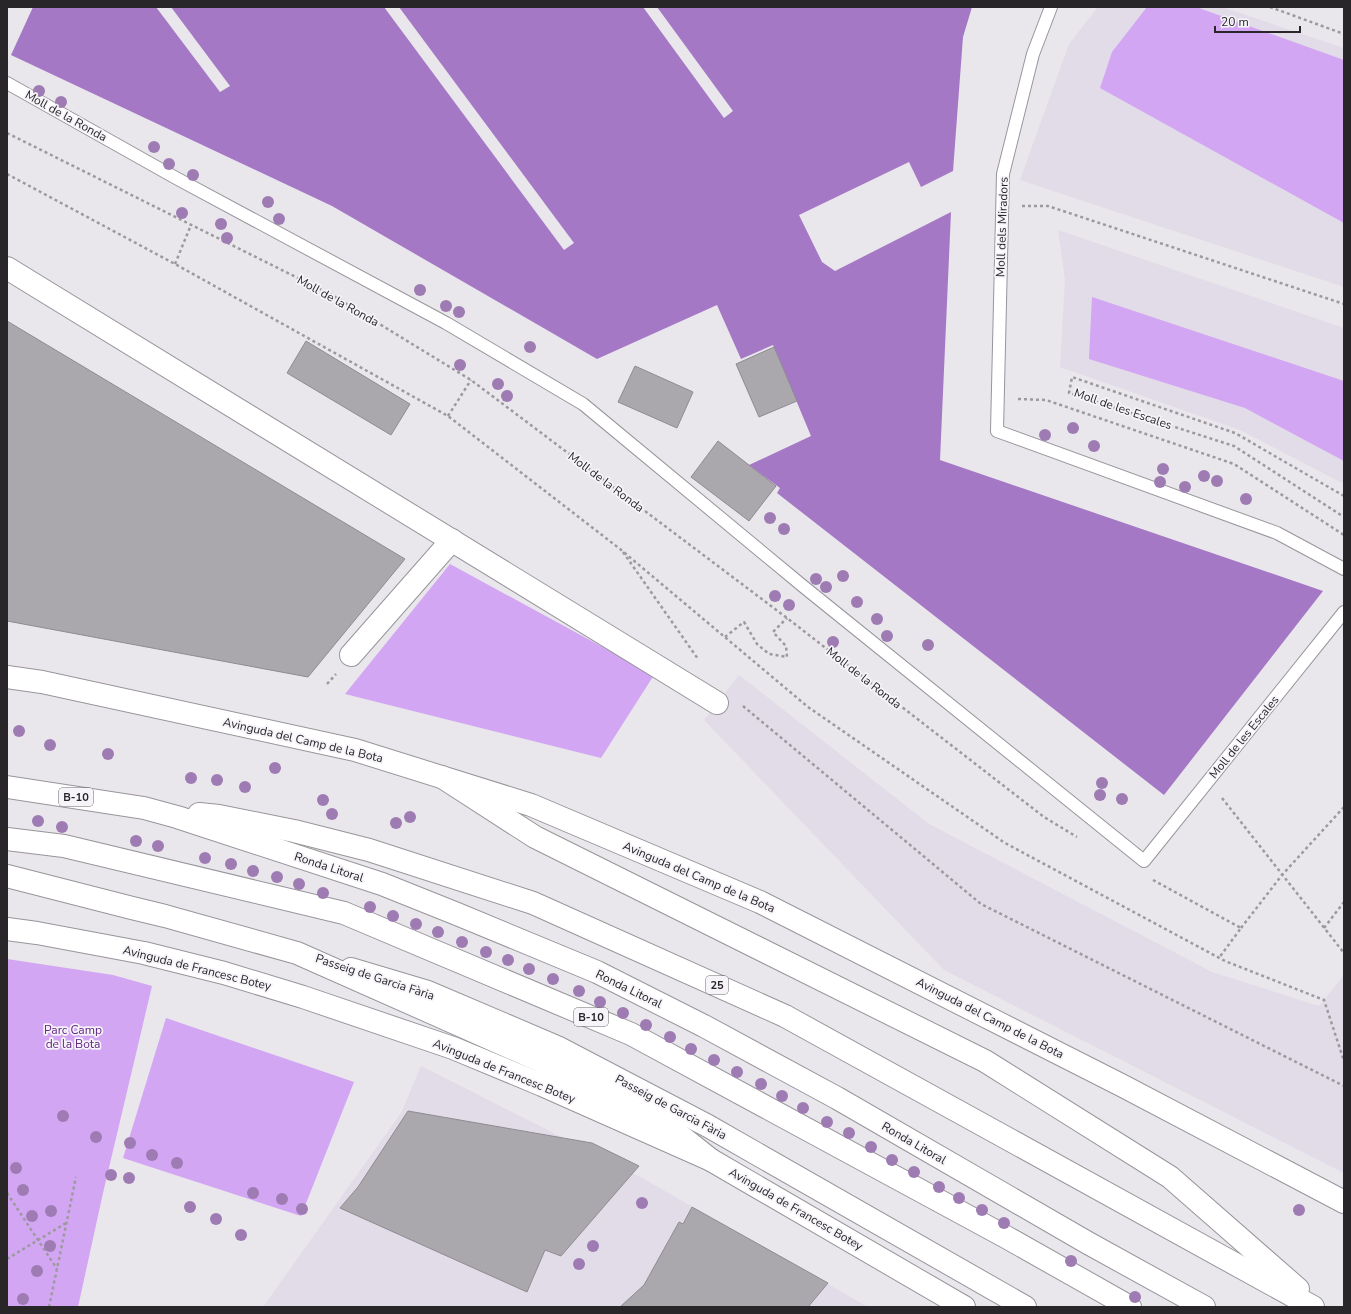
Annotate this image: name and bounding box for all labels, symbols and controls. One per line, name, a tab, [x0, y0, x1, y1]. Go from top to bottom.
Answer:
scale bar	[1215, 8, 1300, 34]
text: 20 m	[1221, 14, 1249, 30]
street label: Moll de la Ronda	[22, 87, 110, 145]
street label: Moll dels Miradors	[992, 176, 1012, 277]
street label: Moll de la Ronda	[294, 272, 382, 330]
street label: Moll de les Escales	[1072, 385, 1174, 433]
street label: Moll de la Ronda	[565, 448, 647, 516]
street label: Moll de la Ronda	[823, 644, 905, 712]
street label: Moll de les Escales	[1206, 692, 1283, 782]
street label: Avinguda del Camp de la Bota	[221, 714, 385, 766]
road number: B-10	[59, 788, 93, 806]
street label: Avinguda del Camp de la Bota	[620, 838, 778, 916]
street label: Ronda Litoral	[292, 848, 366, 886]
street label: Avinguda de Francesc Botey	[121, 942, 274, 994]
street label: Passeig de Garcia Fària	[313, 950, 437, 1004]
street label: Ronda Litoral	[593, 966, 665, 1012]
street label: Avinguda del Camp de la Bota	[913, 974, 1067, 1062]
road number: 25	[706, 976, 728, 994]
road number: B-10	[574, 1008, 608, 1026]
park label: Parc Camp de la Bota	[44, 1022, 102, 1052]
street label: Avinguda de Francesc Botey	[430, 1035, 578, 1107]
street label: Passeig de Garcia Fària	[612, 1071, 730, 1143]
street label: Ronda Litoral	[879, 1118, 950, 1168]
street label: Avinguda de Francesc Botey	[726, 1164, 867, 1254]

